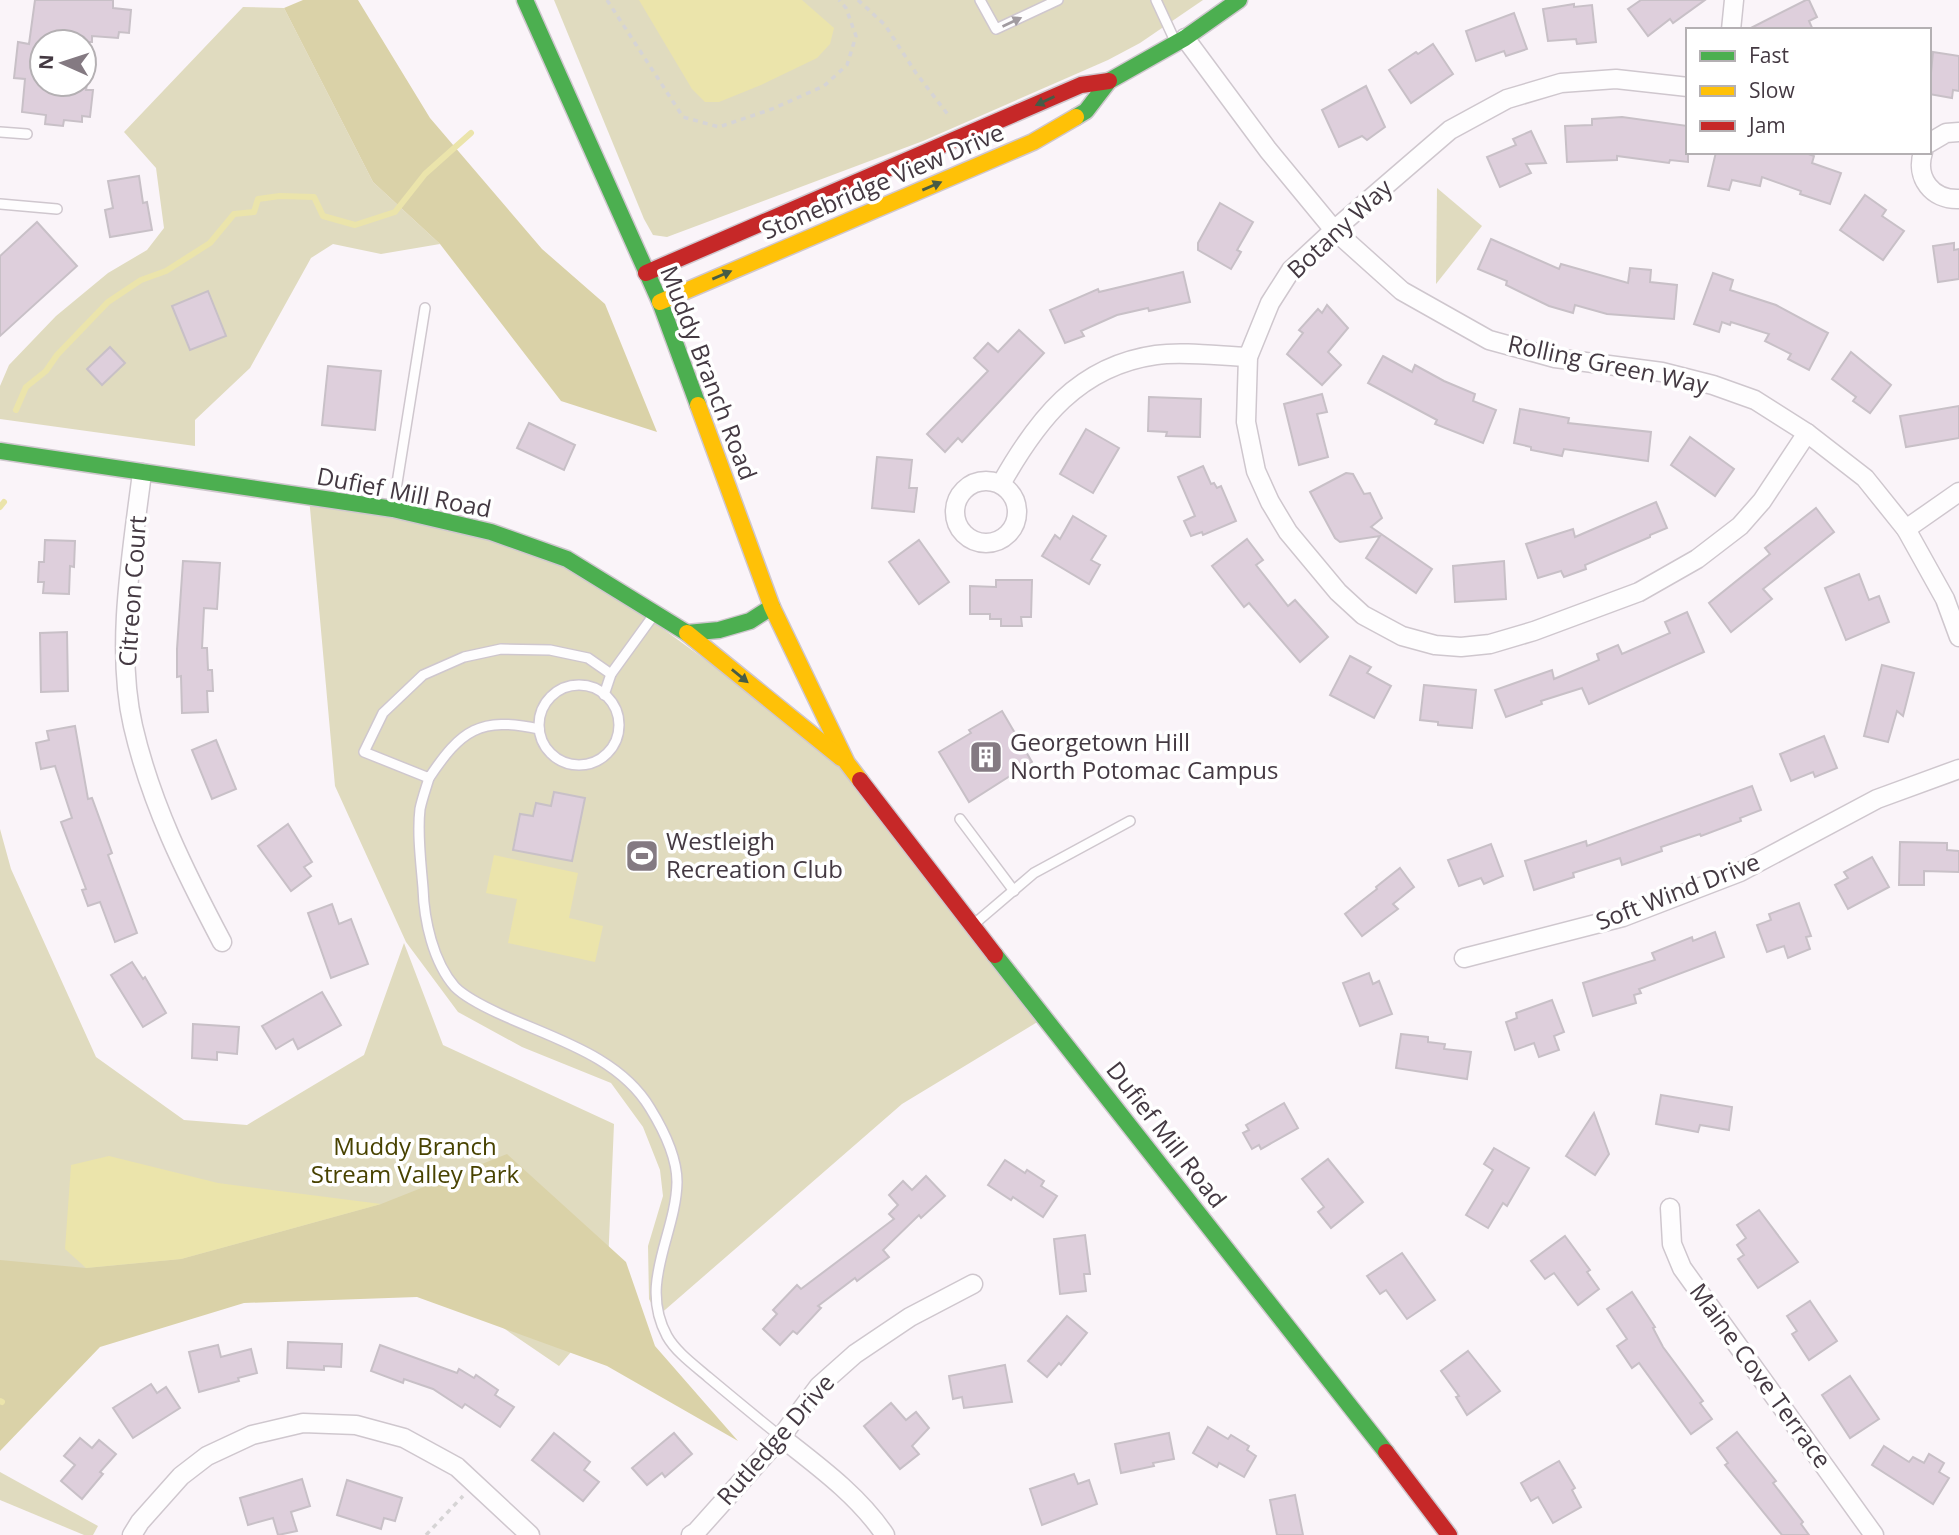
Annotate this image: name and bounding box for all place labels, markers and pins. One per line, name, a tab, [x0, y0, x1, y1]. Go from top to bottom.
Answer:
place label: Georgetown Hill North Potomac Campus	[1010, 725, 1279, 786]
building icon: Georgetown Hill North Potomac Campus	[967, 738, 1005, 776]
place label: Westleigh Recreation Club	[666, 824, 843, 885]
sports icon: Westleigh Recreation Club	[623, 837, 661, 875]

